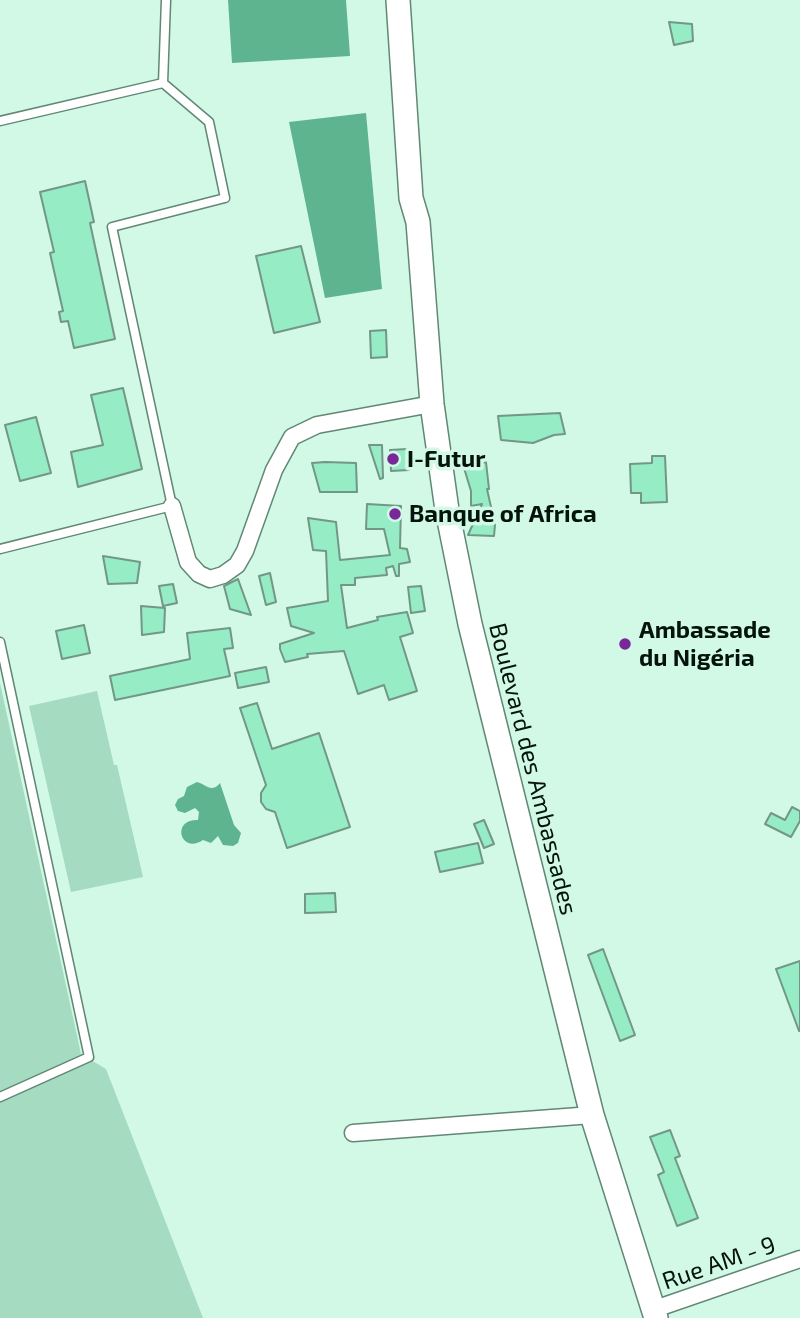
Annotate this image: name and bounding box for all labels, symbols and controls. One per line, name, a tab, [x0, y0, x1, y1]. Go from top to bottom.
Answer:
place label: I-Futur	[407, 445, 486, 473]
marker: I-Futur	[385, 451, 401, 467]
place label: Banque of Africa	[409, 500, 597, 528]
marker: Banque of Africa	[387, 506, 403, 522]
place label: Ambassade du Nigéria	[639, 616, 771, 672]
street label: Boulevard des Ambassades	[483, 620, 583, 918]
marker: Ambassade du Nigéria	[617, 636, 633, 652]
street label: Rue AM - 9	[659, 1230, 779, 1296]

